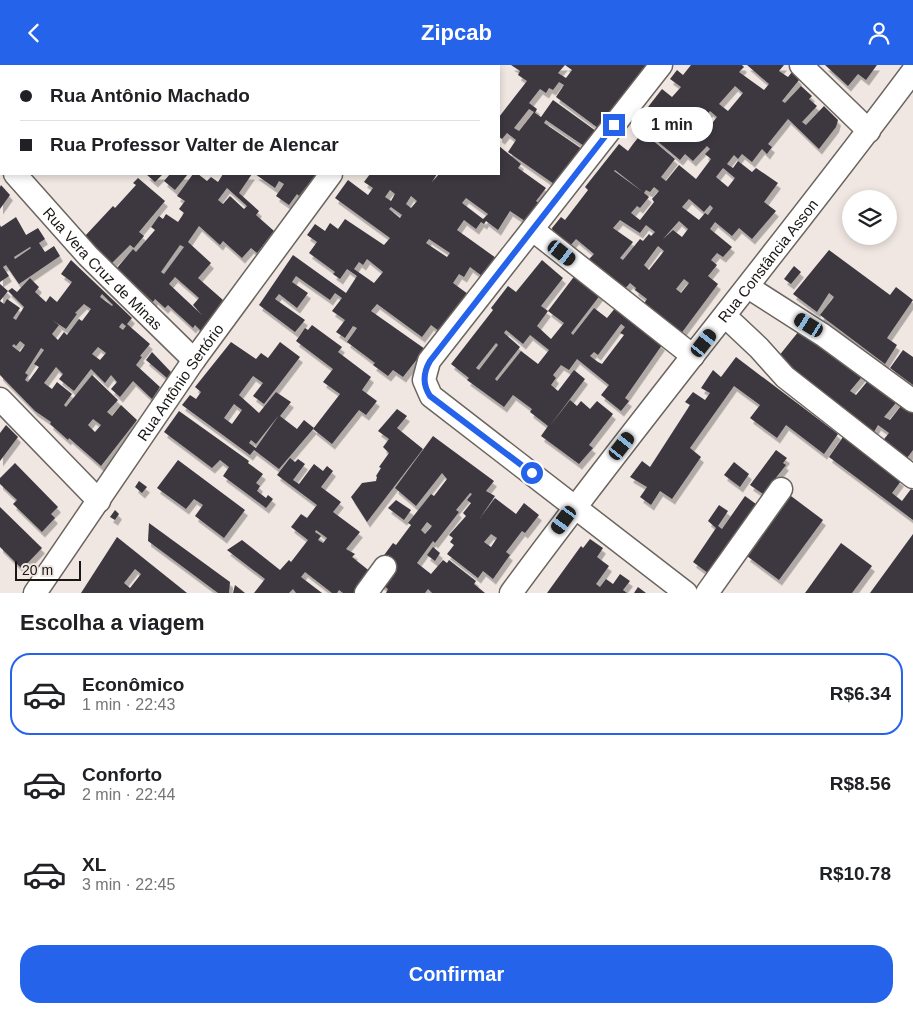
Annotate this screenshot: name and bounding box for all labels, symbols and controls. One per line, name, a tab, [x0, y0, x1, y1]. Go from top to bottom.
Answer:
icon: back	[20, 19, 48, 47]
icon: person	[865, 19, 893, 47]
text: Zipcab	[421, 20, 492, 45]
text: Rua Antônio Machado	[50, 85, 250, 106]
callout: 1 min	[632, 107, 714, 143]
route end	[603, 114, 625, 136]
text: 1 min	[651, 116, 693, 133]
text: Rua Professor Valter de Alencar	[50, 134, 339, 155]
map controls	[842, 190, 897, 245]
button: layers	[842, 190, 897, 245]
street label: Rua Constância Asson	[714, 195, 821, 325]
street label: Rua Vera Cruz de Minas	[40, 204, 166, 333]
car	[545, 238, 578, 268]
car	[792, 311, 825, 339]
street label: Rua Antônio Sertório	[133, 320, 226, 444]
car	[688, 327, 719, 359]
car	[606, 430, 637, 462]
route start	[521, 462, 543, 484]
car	[549, 503, 578, 537]
scale bar	[15, 558, 81, 581]
text: 20 m	[22, 562, 53, 578]
text: Escolha a viagem	[20, 610, 205, 635]
icon: car	[22, 672, 67, 717]
text: Econômico	[82, 674, 184, 695]
text: R$6.34	[830, 683, 891, 704]
text: 1 min · 22:43	[82, 696, 175, 713]
icon: car	[22, 762, 67, 807]
text: Conforto	[82, 764, 162, 785]
text: R$8.56	[830, 773, 891, 794]
text: 2 min · 22:44	[82, 786, 175, 803]
icon: car	[22, 852, 67, 897]
text: XL	[82, 854, 106, 875]
text: R$10.78	[819, 863, 891, 884]
text: 3 min · 22:45	[82, 876, 175, 893]
button: Confirmar	[20, 945, 893, 1003]

